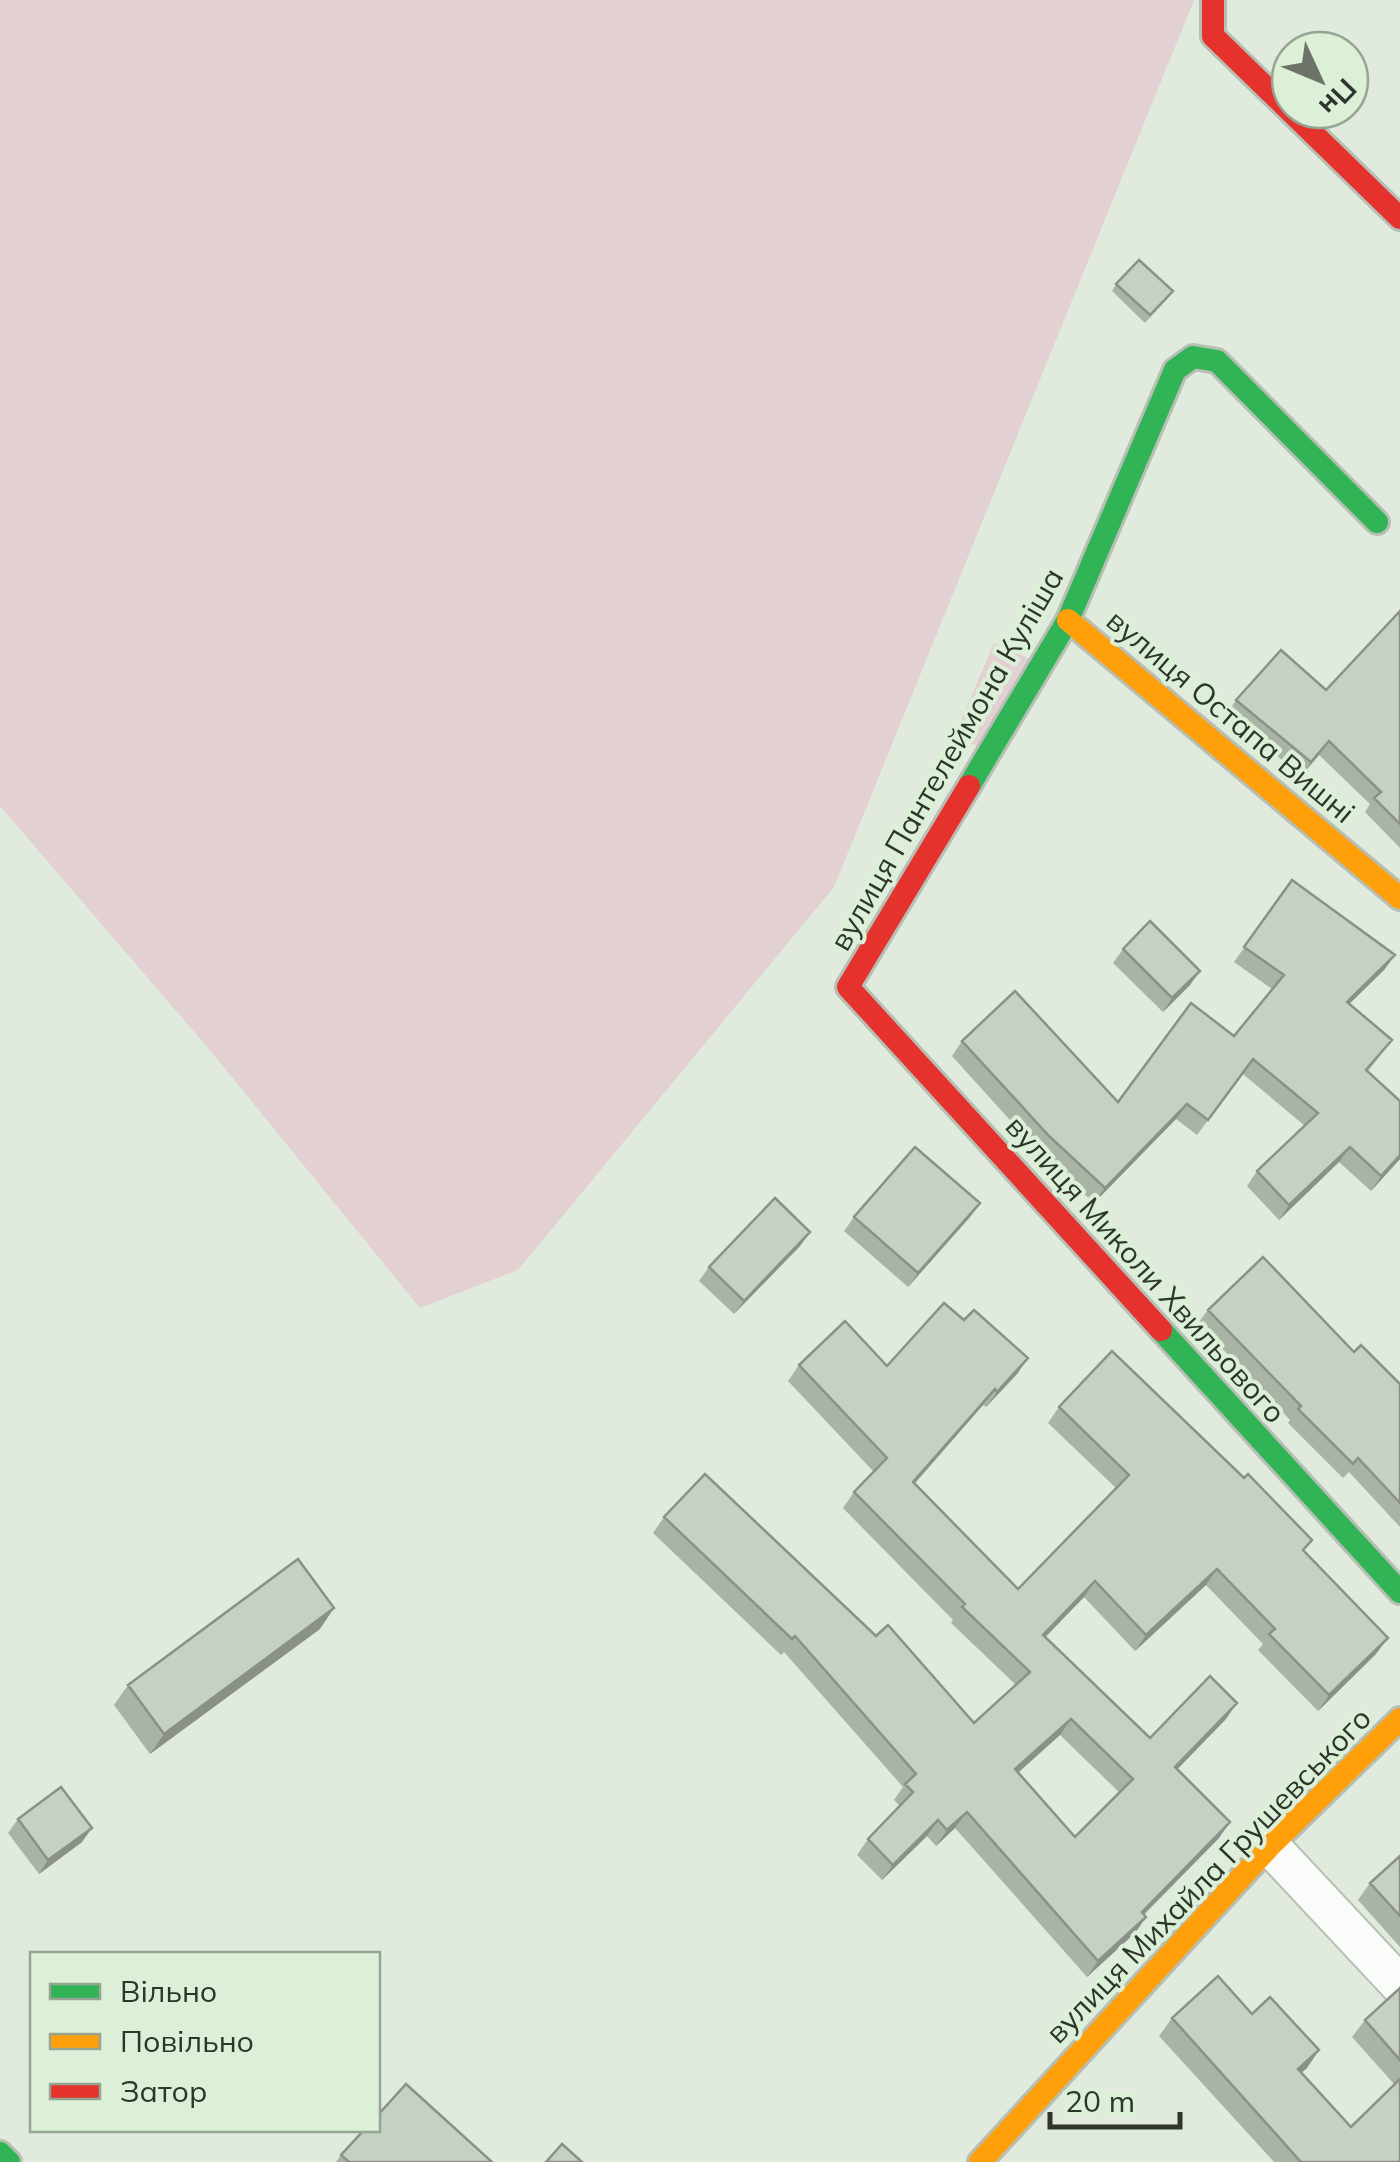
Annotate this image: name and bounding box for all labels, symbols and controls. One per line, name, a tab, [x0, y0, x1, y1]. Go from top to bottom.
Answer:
north arrow	[1270, 30, 1370, 130]
text: Пн	[1312, 72, 1364, 124]
street label: вулиця Пантелеймона Куліша	[821, 561, 1071, 957]
street label: вулиця Остапа Вишні	[1099, 601, 1363, 831]
street label: вулиця Миколи Хвильового	[998, 1107, 1294, 1431]
street label: вулиця Михайла Грушевського	[1037, 1699, 1379, 2051]
legend	[30, 1952, 380, 2132]
text: Вільно	[120, 1972, 217, 2010]
text: Повільно	[120, 2022, 254, 2060]
scale bar	[1050, 2067, 1180, 2129]
text: Затор	[120, 2072, 207, 2110]
text: 20 m	[1065, 2082, 1135, 2120]

